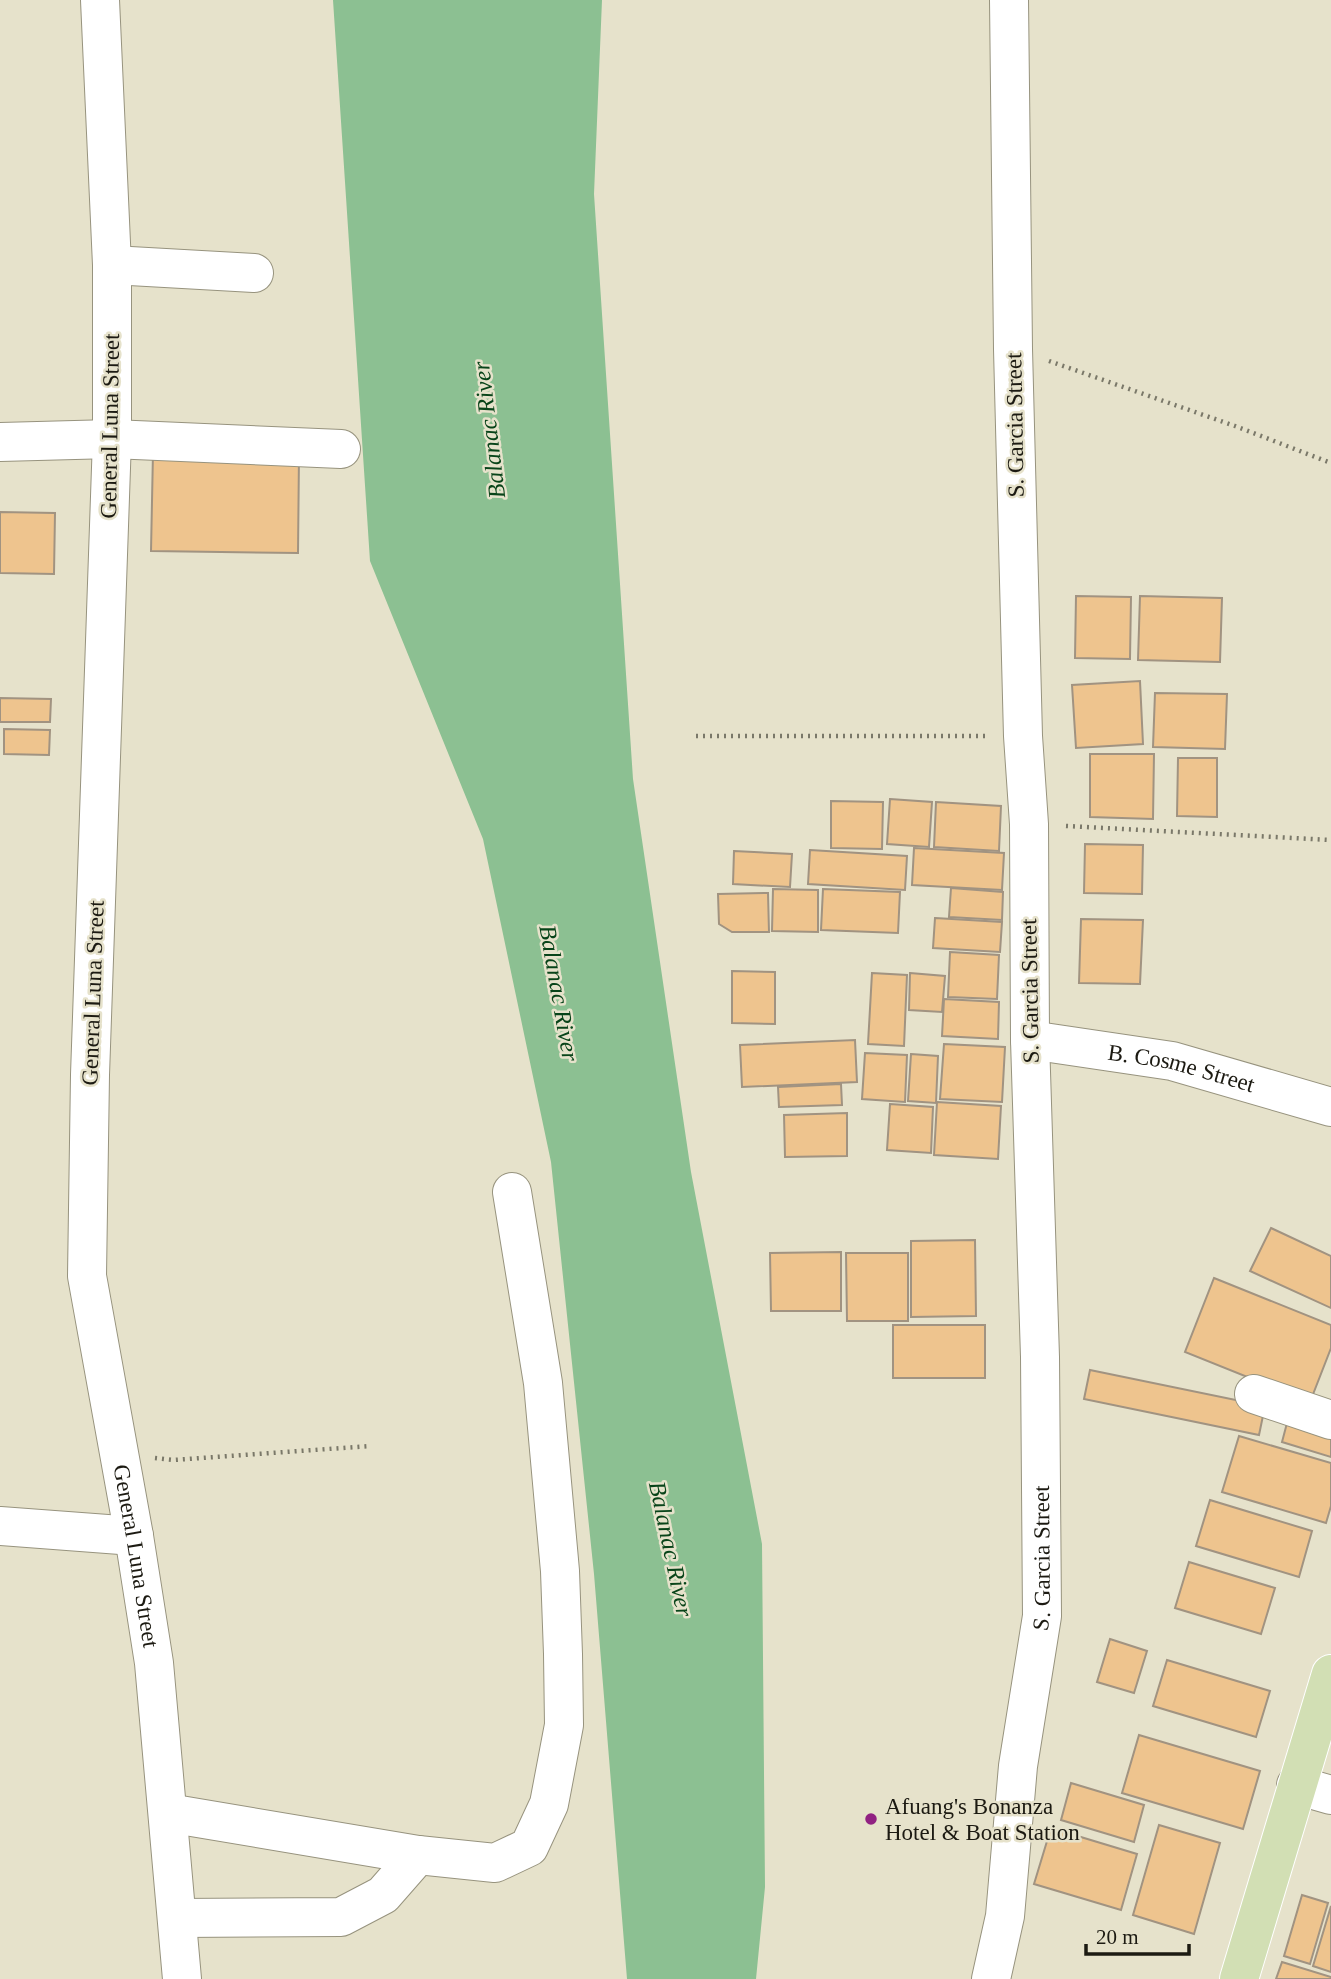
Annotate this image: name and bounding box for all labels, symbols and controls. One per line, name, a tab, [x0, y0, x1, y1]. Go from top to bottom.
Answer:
street label: General Luna Street	[96, 333, 124, 519]
street label: S. Garcia Street	[1001, 352, 1029, 498]
water label: Balanac River	[468, 359, 510, 500]
street label: General Luna Street	[77, 899, 109, 1086]
street label: S. Garcia Street	[1016, 918, 1044, 1064]
water label: Balanac River	[534, 923, 584, 1064]
street label: B. Cosme Street	[1106, 1039, 1258, 1097]
street label: General Luna Street	[109, 1462, 164, 1650]
water label: Balanac River	[644, 1479, 698, 1620]
street label: S. Garcia Street	[1027, 1485, 1055, 1632]
place label: Afuang's Bonanza Hotel & Boat Station	[885, 1794, 1080, 1845]
marker: Afuang's Bonanza Hotel & Boat Station	[863, 1811, 879, 1827]
scale bar	[1086, 1912, 1189, 1956]
text: 20 m	[1096, 1925, 1139, 1949]

